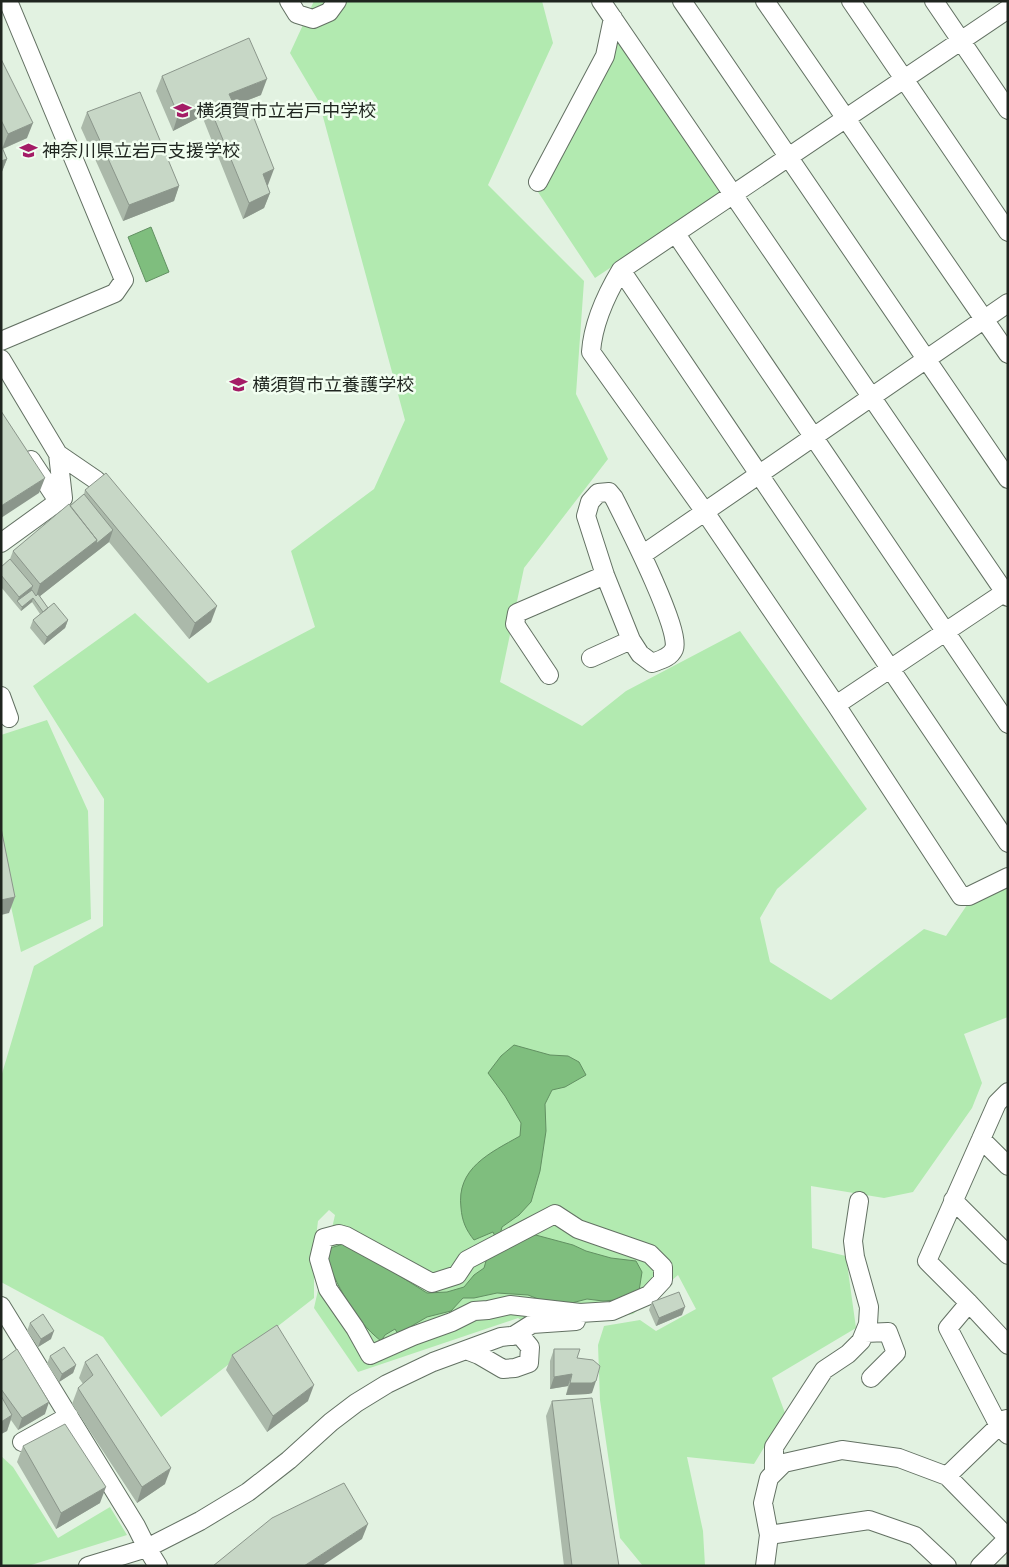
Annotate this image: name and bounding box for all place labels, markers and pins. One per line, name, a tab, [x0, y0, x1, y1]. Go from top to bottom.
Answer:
place label: 横須賀市立岩戸中学校	[196, 99, 376, 122]
school or university icon: 横須賀市立岩戸中学校	[172, 100, 192, 120]
place label: 神奈川県立岩戸支援学校	[42, 139, 240, 162]
school or university icon: 神奈川県立岩戸支援学校	[18, 140, 38, 160]
place label: 横須賀市立養護学校	[252, 373, 414, 396]
school or university icon: 横須賀市立養護学校	[228, 374, 248, 394]

